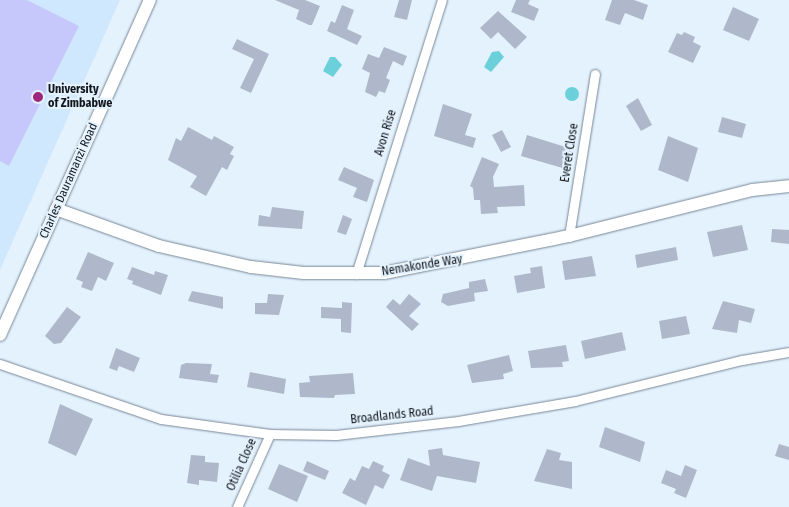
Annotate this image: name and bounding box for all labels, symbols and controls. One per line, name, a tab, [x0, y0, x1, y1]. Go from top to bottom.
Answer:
place label: University of Zimbabwe	[48, 83, 112, 111]
marker: University of Zimbabwe	[32, 91, 44, 103]
street label: Avon Rise	[372, 108, 400, 158]
street label: Charles Dauramanzi Road	[37, 121, 101, 241]
street label: Everet Close	[558, 122, 582, 184]
street label: Nemakonde Way	[381, 253, 463, 279]
street label: Broadlands Road	[350, 404, 434, 428]
street label: Otilia Close	[224, 437, 260, 493]

